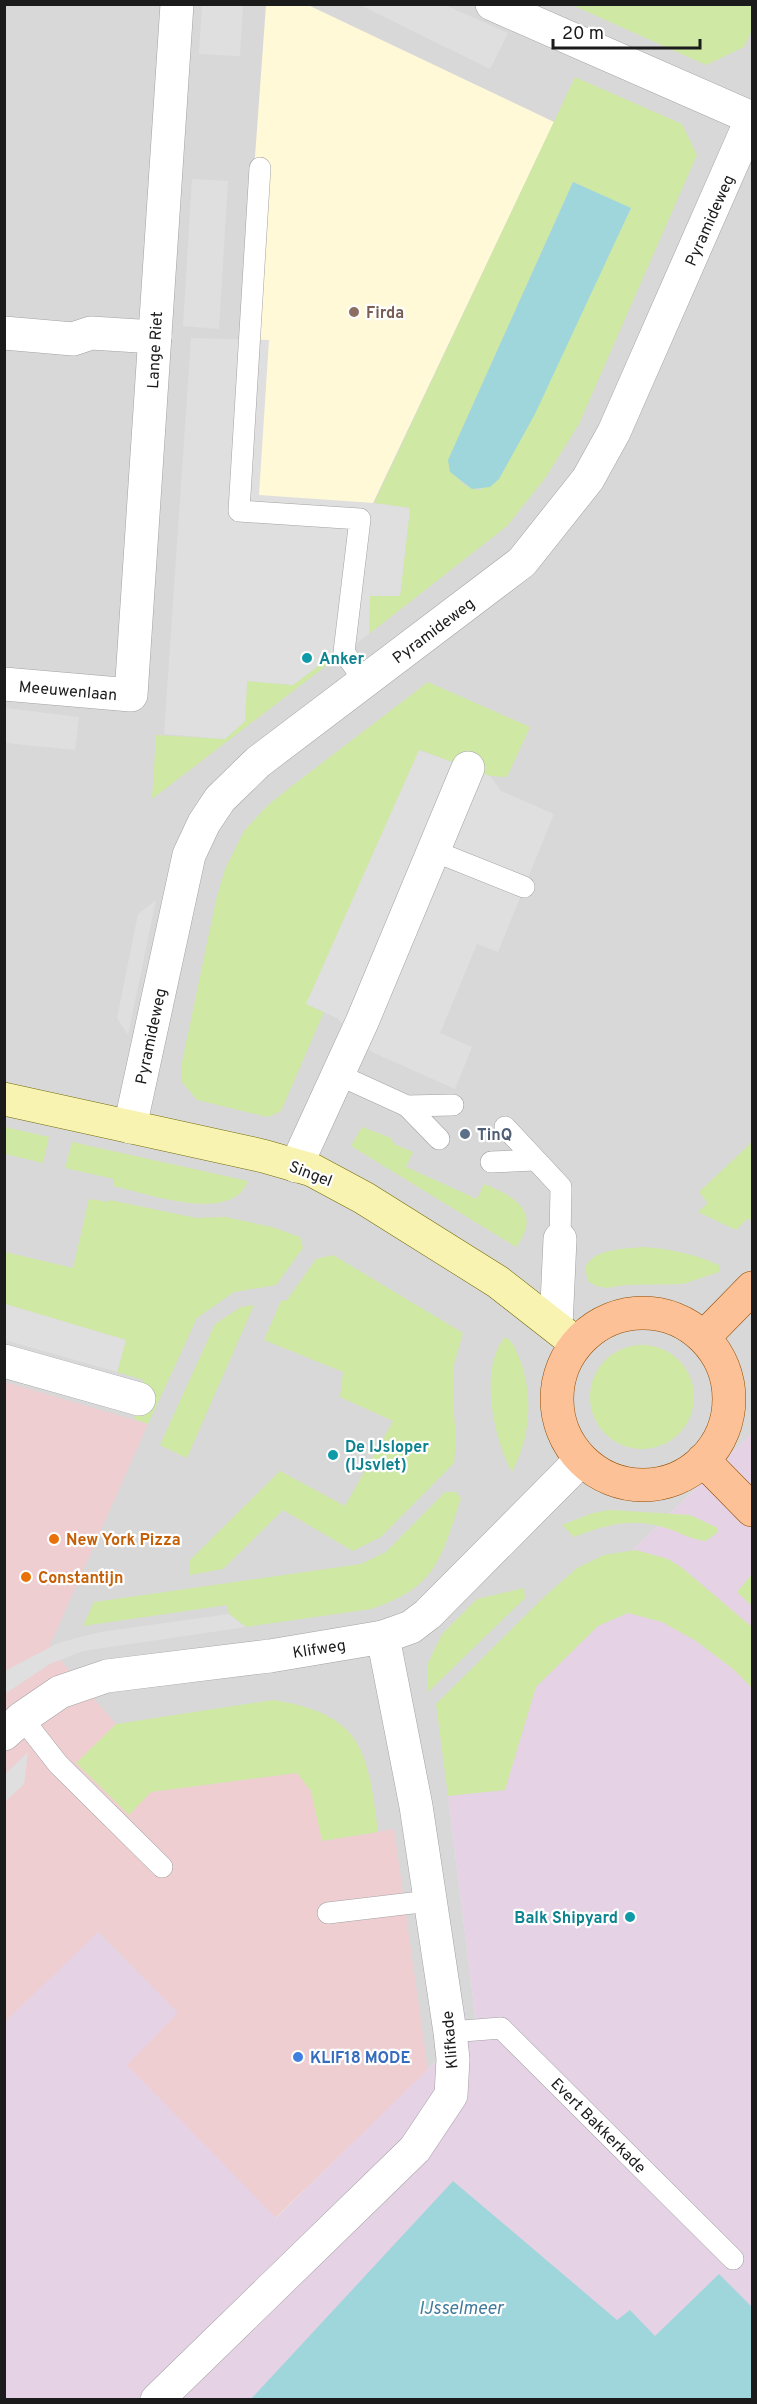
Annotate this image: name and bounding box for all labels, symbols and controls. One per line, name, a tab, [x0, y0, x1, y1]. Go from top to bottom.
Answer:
scale bar	[553, 12, 700, 50]
text: 20 m	[562, 23, 604, 46]
street label: Pyramideweg	[682, 172, 740, 270]
place label: Firda	[366, 304, 404, 324]
marker: Firda	[347, 305, 361, 319]
street label: Lange Riet	[144, 311, 168, 389]
street label: Pyramideweg	[389, 594, 479, 669]
place label: Anker	[319, 650, 364, 670]
marker: Anker	[300, 651, 314, 665]
street label: Meeuwenlaan	[18, 678, 118, 706]
street label: Pyramideweg	[132, 986, 172, 1086]
place label: TinQ	[477, 1126, 512, 1146]
marker: TinQ	[458, 1127, 472, 1141]
street label: Singel	[286, 1158, 335, 1192]
place label: De IJsloper (IJsvlet)	[345, 1438, 429, 1476]
marker: De IJsloper (IJsvlet)	[326, 1448, 340, 1462]
place label: New York Pizza	[66, 1531, 181, 1551]
marker: New York Pizza	[47, 1532, 61, 1546]
place label: Constantijn	[38, 1569, 124, 1589]
marker: Constantijn	[19, 1570, 33, 1584]
street label: Klifweg	[291, 1636, 347, 1664]
place label: Balk Shipyard	[514, 1909, 618, 1929]
marker: Balk Shipyard	[623, 1910, 637, 1924]
street label: Klifkade	[438, 2010, 464, 2070]
place label: KLIF18 MODE	[310, 2049, 410, 2069]
marker: KLIF18 MODE	[291, 2050, 305, 2064]
street label: Evert Bakkerkade	[546, 2075, 649, 2178]
water label: IJsselmeer	[419, 2298, 505, 2321]

